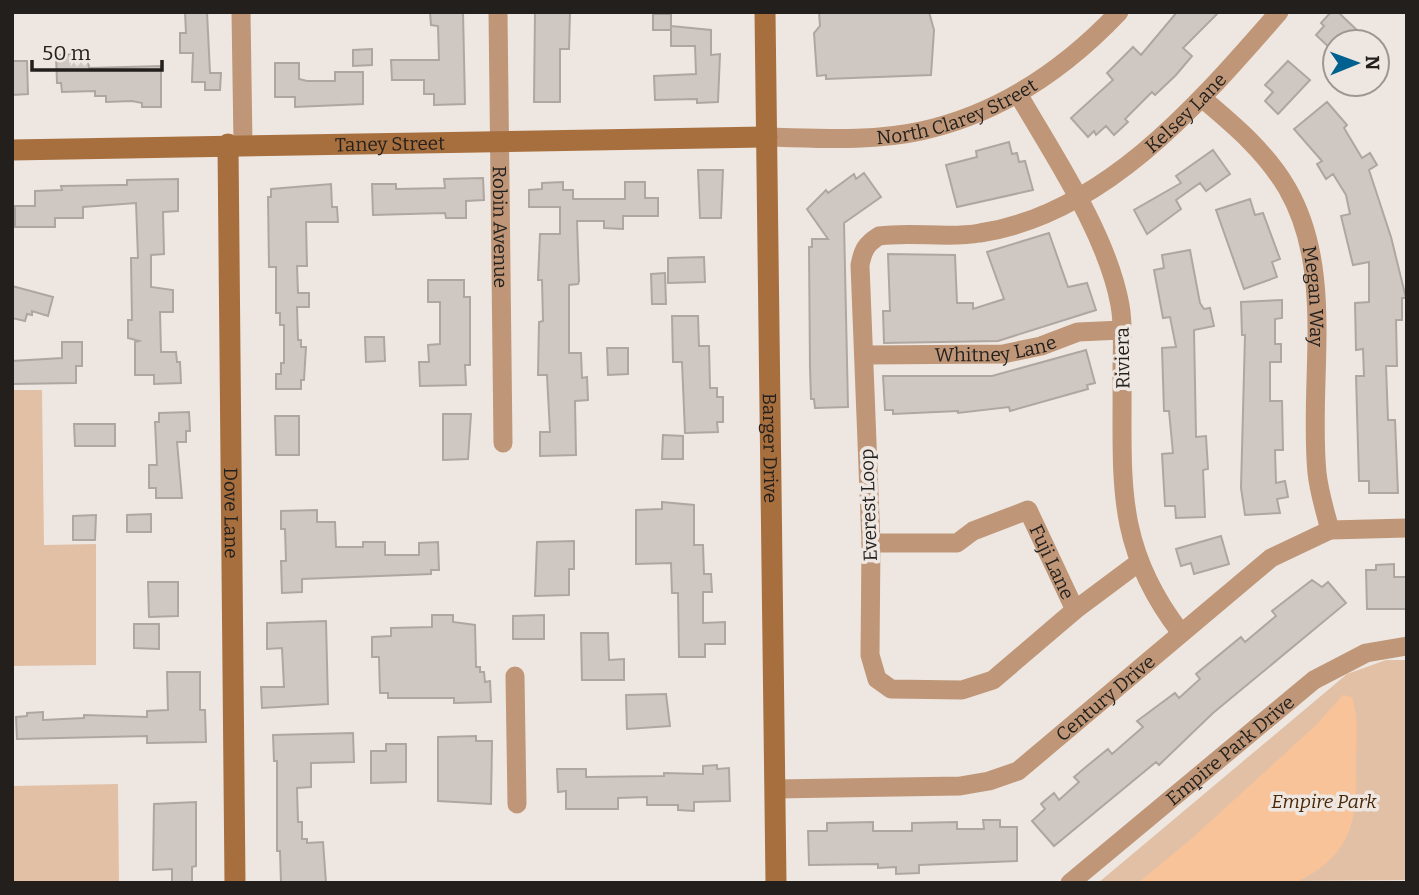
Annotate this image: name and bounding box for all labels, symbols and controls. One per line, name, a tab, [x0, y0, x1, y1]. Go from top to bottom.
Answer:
scale bar	[32, 28, 161, 72]
north arrow	[1321, 28, 1391, 98]
text: 50 m	[42, 40, 91, 66]
text: N	[1361, 55, 1384, 71]
street label: Kelsey Lane	[1140, 68, 1231, 158]
street label: North Clarey Street	[875, 74, 1041, 149]
street label: Taney Street	[335, 132, 445, 156]
street label: Robin Avenue	[488, 166, 512, 288]
street label: Megan Way	[1298, 244, 1328, 348]
street label: Riviera	[1110, 326, 1135, 389]
street label: Whitney Lane	[935, 330, 1060, 366]
street label: Barger Drive	[758, 393, 782, 503]
street label: Everest Loop	[855, 448, 882, 562]
street label: Dove Lane	[219, 467, 243, 559]
street label: Fuji Lane	[1024, 521, 1079, 603]
street label: Century Drive	[1051, 650, 1160, 746]
street label: Empire Park Drive	[1161, 690, 1299, 810]
park label: Empire Park	[1271, 790, 1377, 813]

